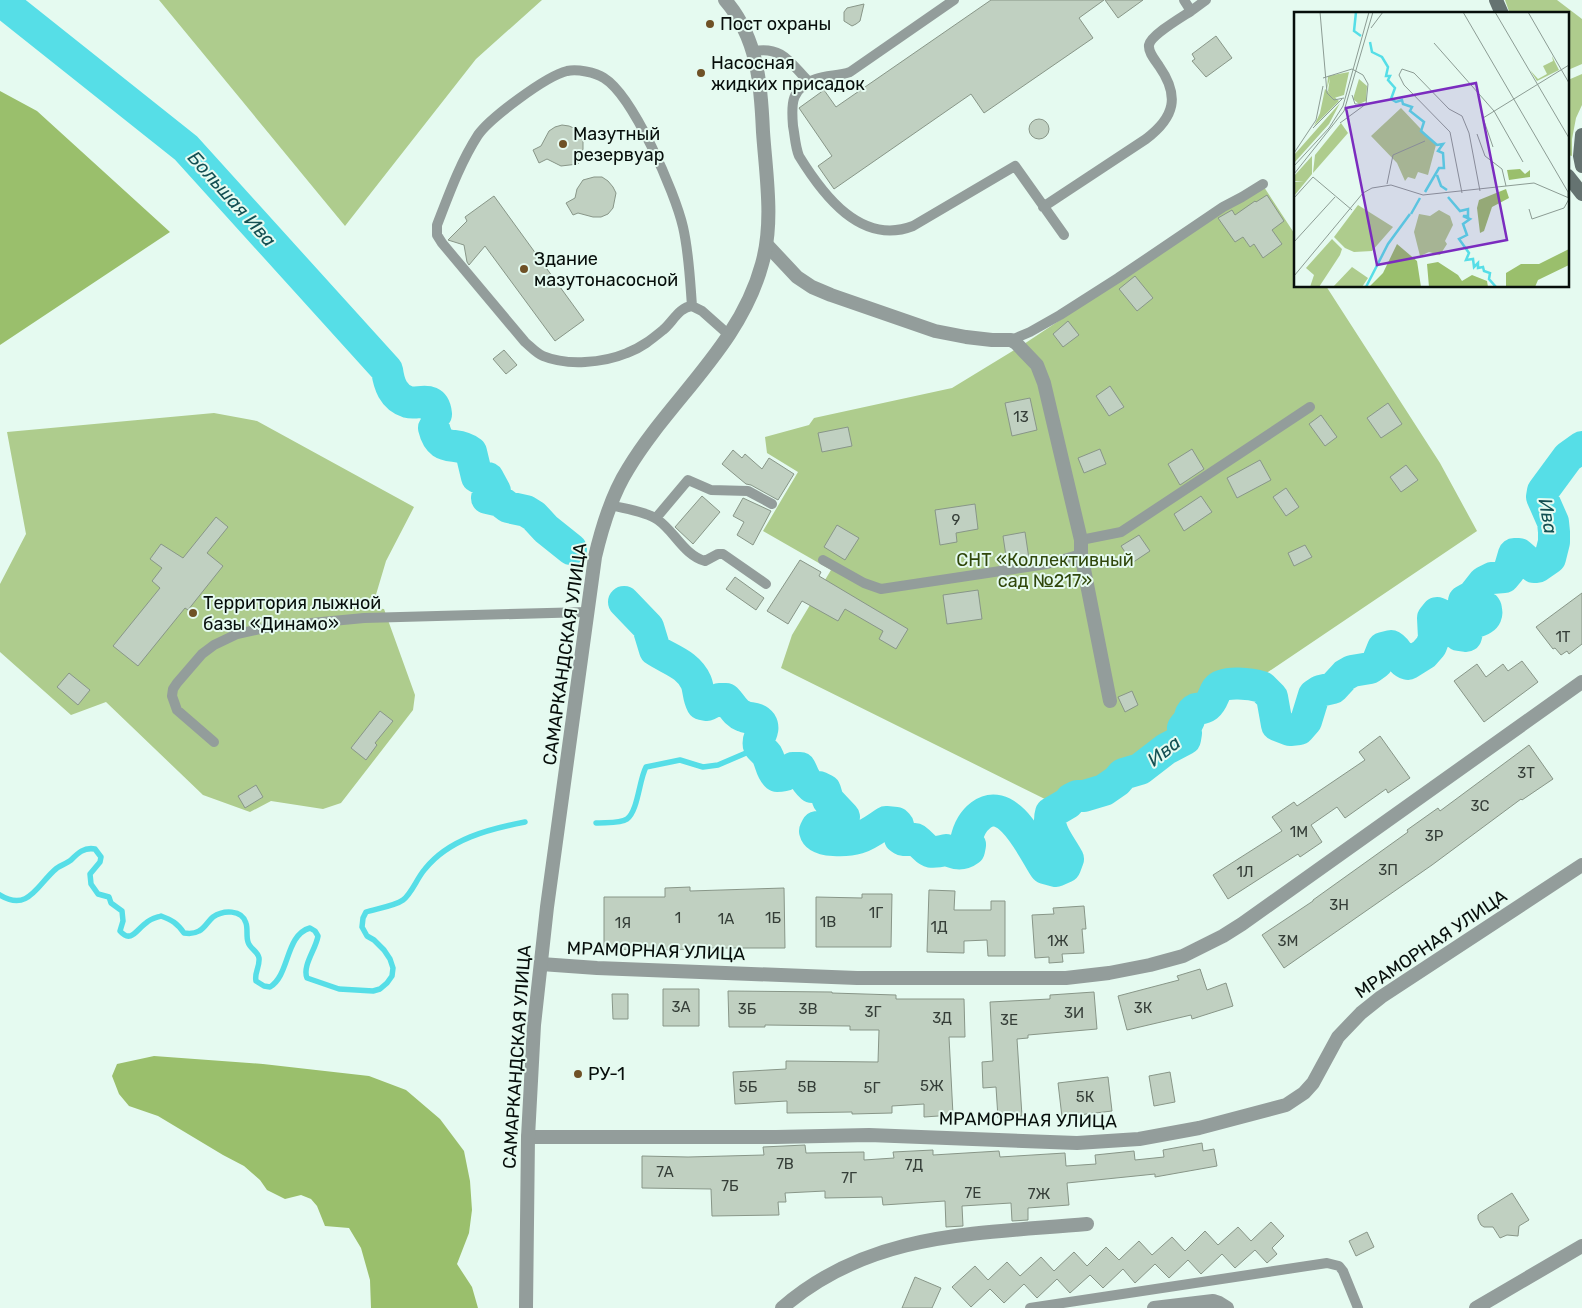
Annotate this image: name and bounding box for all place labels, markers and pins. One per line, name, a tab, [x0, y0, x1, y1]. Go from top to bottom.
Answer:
place label: Пост охраны	[720, 13, 831, 35]
marker: Пост охраны	[704, 18, 716, 30]
place label: Насосная жидких присадок	[711, 52, 865, 95]
marker: Насосная жидких присадок	[695, 67, 707, 79]
place label: Мазутный резервуар	[573, 123, 664, 166]
marker: Мазутный резервуар	[557, 138, 569, 150]
place label: Здание мазутонасосной	[534, 248, 678, 291]
marker: Здание мазутонасосной	[518, 263, 530, 275]
place label: Территория лыжной базы «Динамо»	[203, 592, 381, 635]
marker: Территория лыжной базы «Динамо»	[187, 607, 199, 619]
place label: РУ-1	[588, 1063, 625, 1085]
marker: РУ-1	[572, 1068, 584, 1080]

